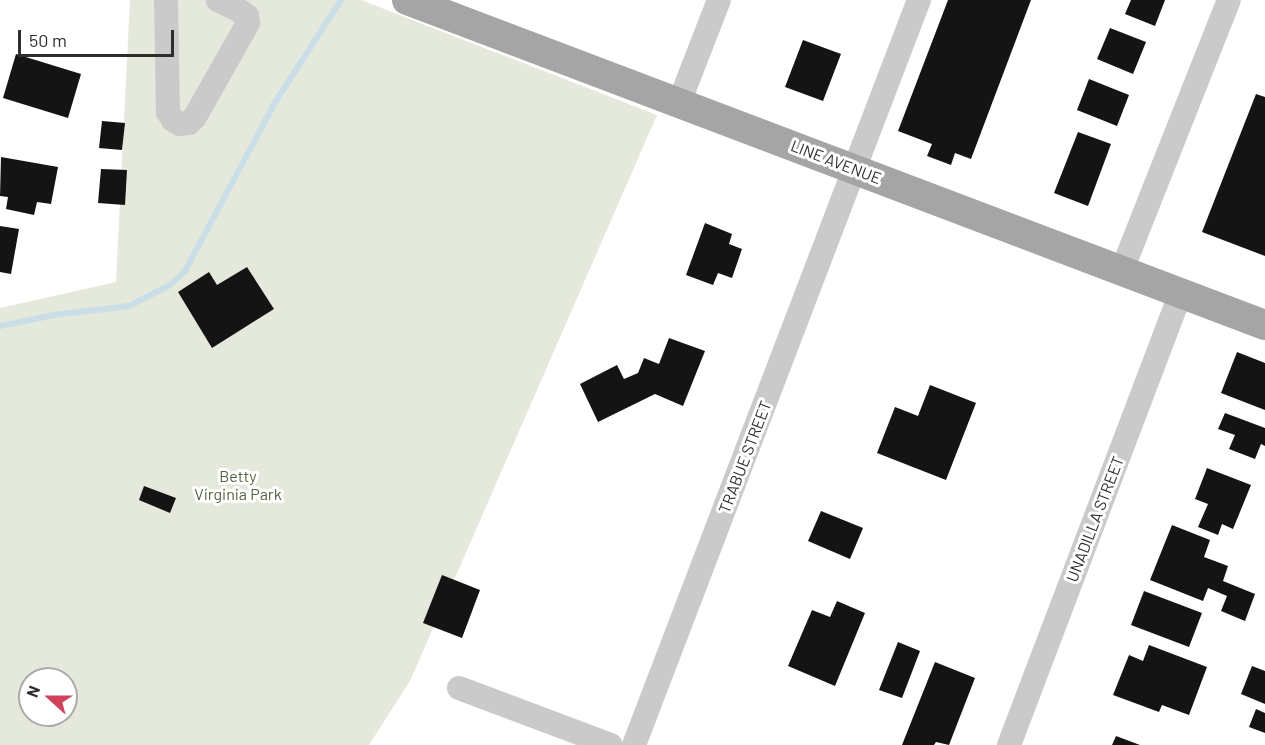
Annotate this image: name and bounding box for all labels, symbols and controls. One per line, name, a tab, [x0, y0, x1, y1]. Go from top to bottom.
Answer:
scale bar	[21, 18, 177, 56]
text: 50 m	[29, 29, 67, 51]
street label: LINE AVENUE	[788, 136, 884, 188]
street label: TRABUE STREET	[715, 398, 775, 516]
street label: UNADILLA STREET	[1062, 453, 1128, 585]
park label: Betty Virginia Park	[194, 466, 282, 504]
north arrow	[18, 667, 78, 727]
text: N	[22, 683, 43, 699]

